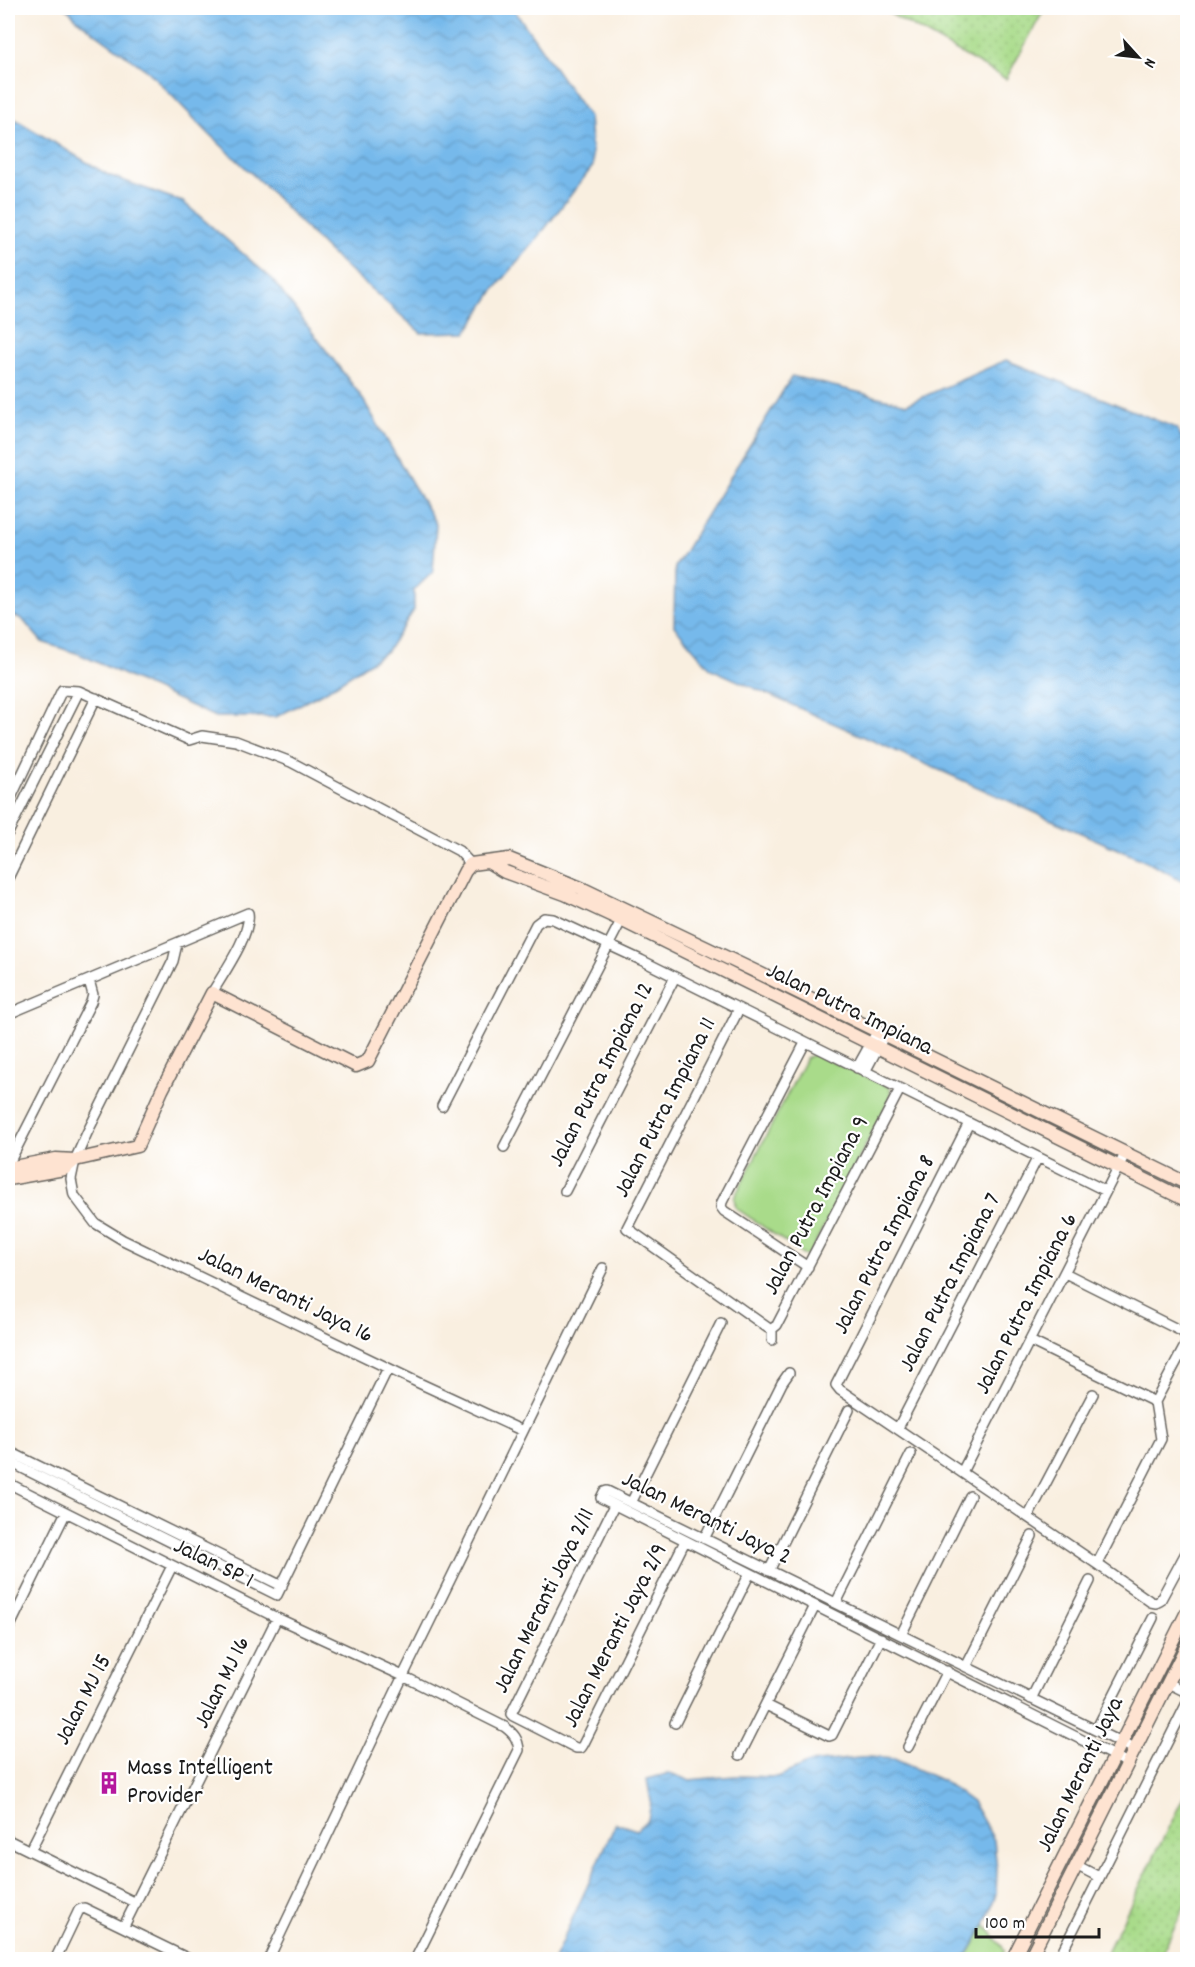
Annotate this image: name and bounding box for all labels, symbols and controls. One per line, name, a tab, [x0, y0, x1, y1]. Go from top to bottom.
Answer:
north arrow	[1108, 27, 1168, 87]
text: N	[1137, 54, 1161, 72]
street label: Jalan Putra Impiana	[760, 955, 939, 1066]
street label: Jalan Putra Impiana 12	[541, 977, 663, 1173]
street label: Jalan Putra Impiana 11	[606, 1012, 726, 1204]
street label: Jalan Putra Impiana 9	[755, 1110, 879, 1302]
street label: Jalan Putra Impiana 8	[825, 1149, 945, 1341]
street label: Jalan Putra Impiana 7	[891, 1188, 1011, 1378]
street label: Jalan Putra Impiana 6	[967, 1207, 1087, 1401]
street label: Jalan Meranti Jaya 16	[191, 1239, 379, 1353]
street label: Jalan Meranti Jaya 2	[615, 1463, 797, 1575]
street label: Jalan Meranti Jaya 2/11	[485, 1503, 605, 1699]
street label: Jalan SP 1	[167, 1530, 259, 1598]
street label: Jalan Meranti Jaya 2/9	[555, 1538, 677, 1734]
street label: Jalan MJ 16	[186, 1631, 260, 1735]
street label: Jalan MJ 15	[47, 1649, 121, 1751]
street label: Jalan Meranti Jaya	[1029, 1691, 1134, 1858]
place label: Mass Intelligent Provider	[127, 1752, 273, 1814]
building icon: Mass Intelligent Provider	[96, 1770, 122, 1796]
scale bar	[976, 1901, 1099, 1939]
text: 100 m	[985, 1912, 1025, 1937]

